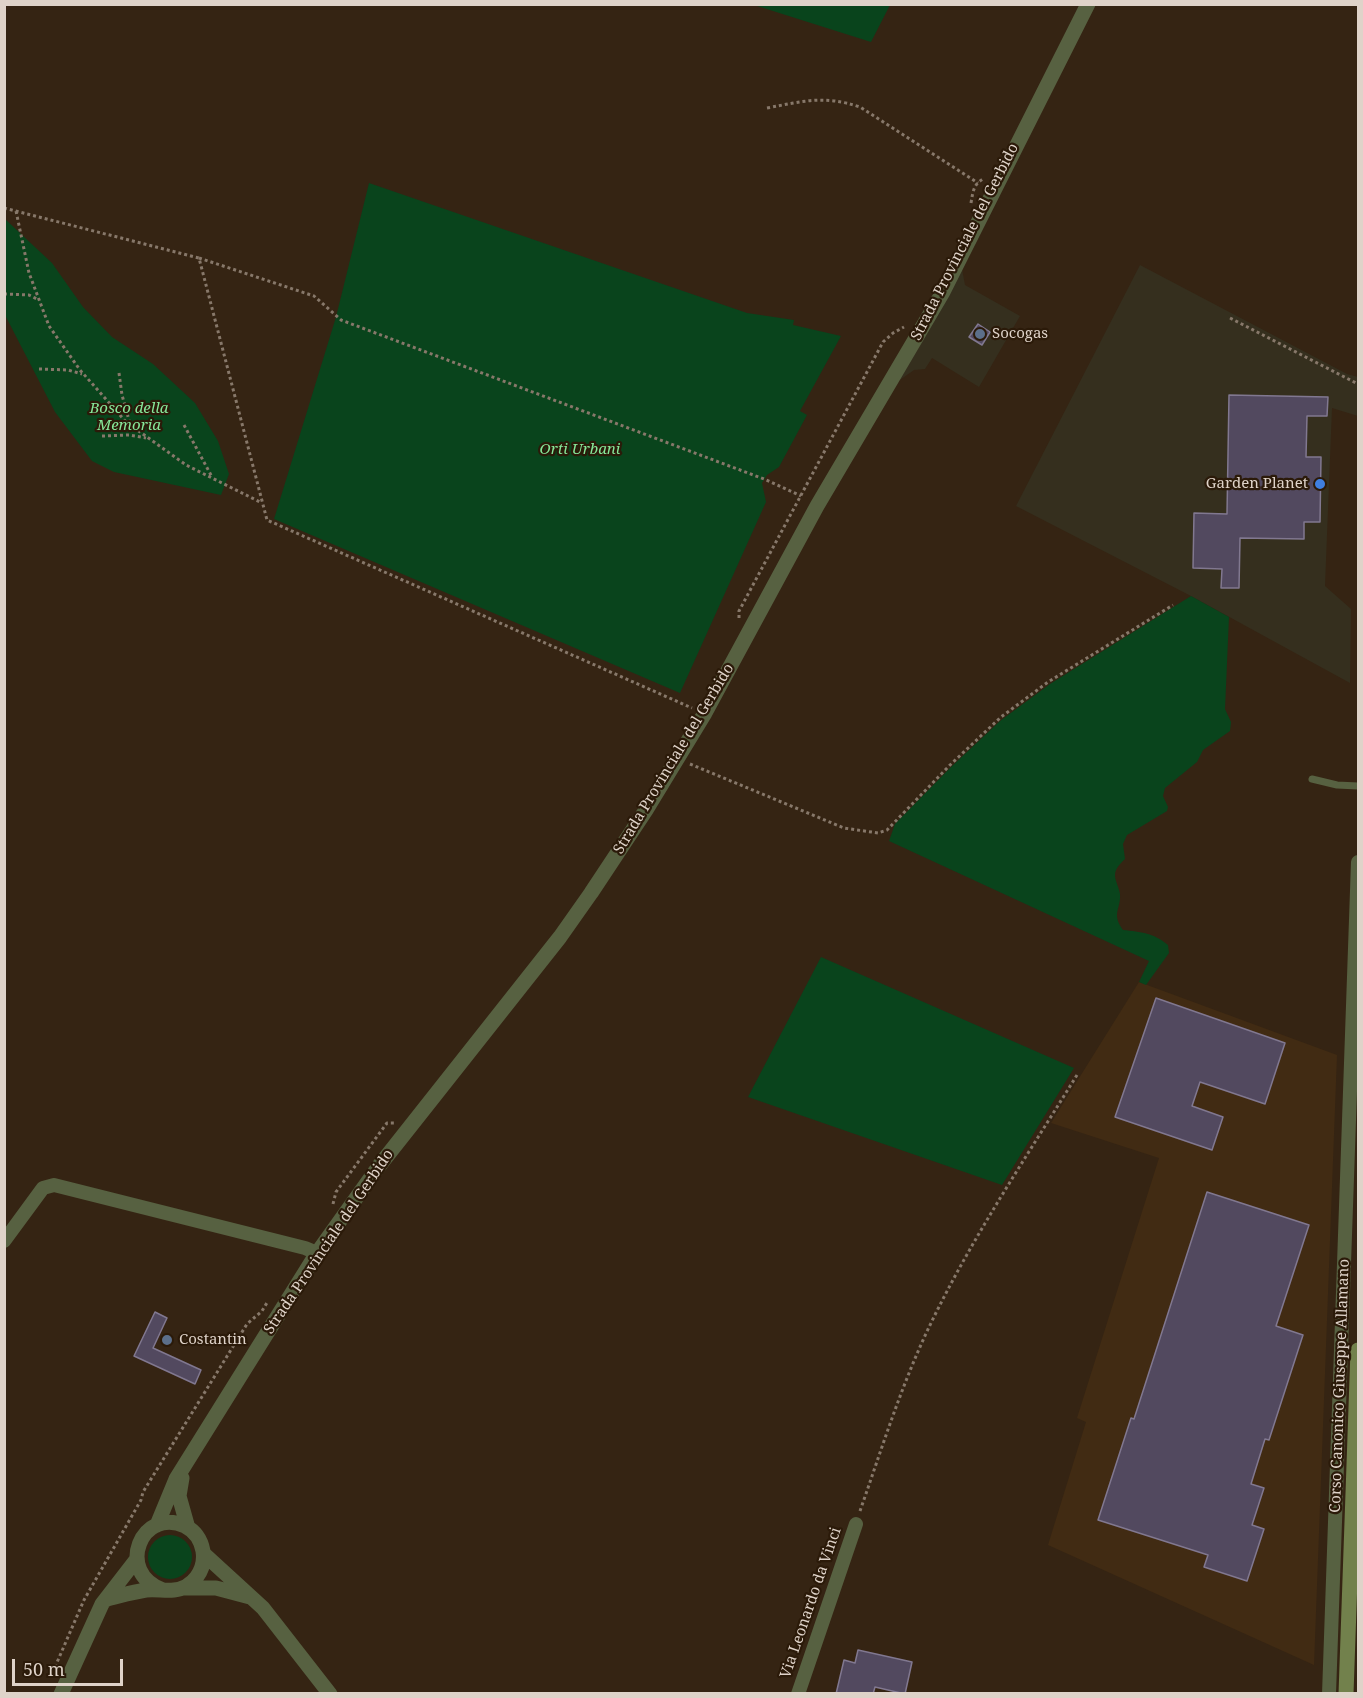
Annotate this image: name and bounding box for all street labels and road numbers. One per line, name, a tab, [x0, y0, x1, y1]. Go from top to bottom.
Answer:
street label: Strada Provinciale del Gerbido	[907, 140, 1023, 344]
street label: Strada Provinciale del Gerbido	[610, 661, 738, 857]
street label: Strada Provinciale del Gerbido	[260, 1146, 398, 1338]
street label: Corso Canonico Giuseppe Allamano	[1327, 1259, 1353, 1513]
street label: Via Leonardo da Vinci	[777, 1525, 845, 1681]

